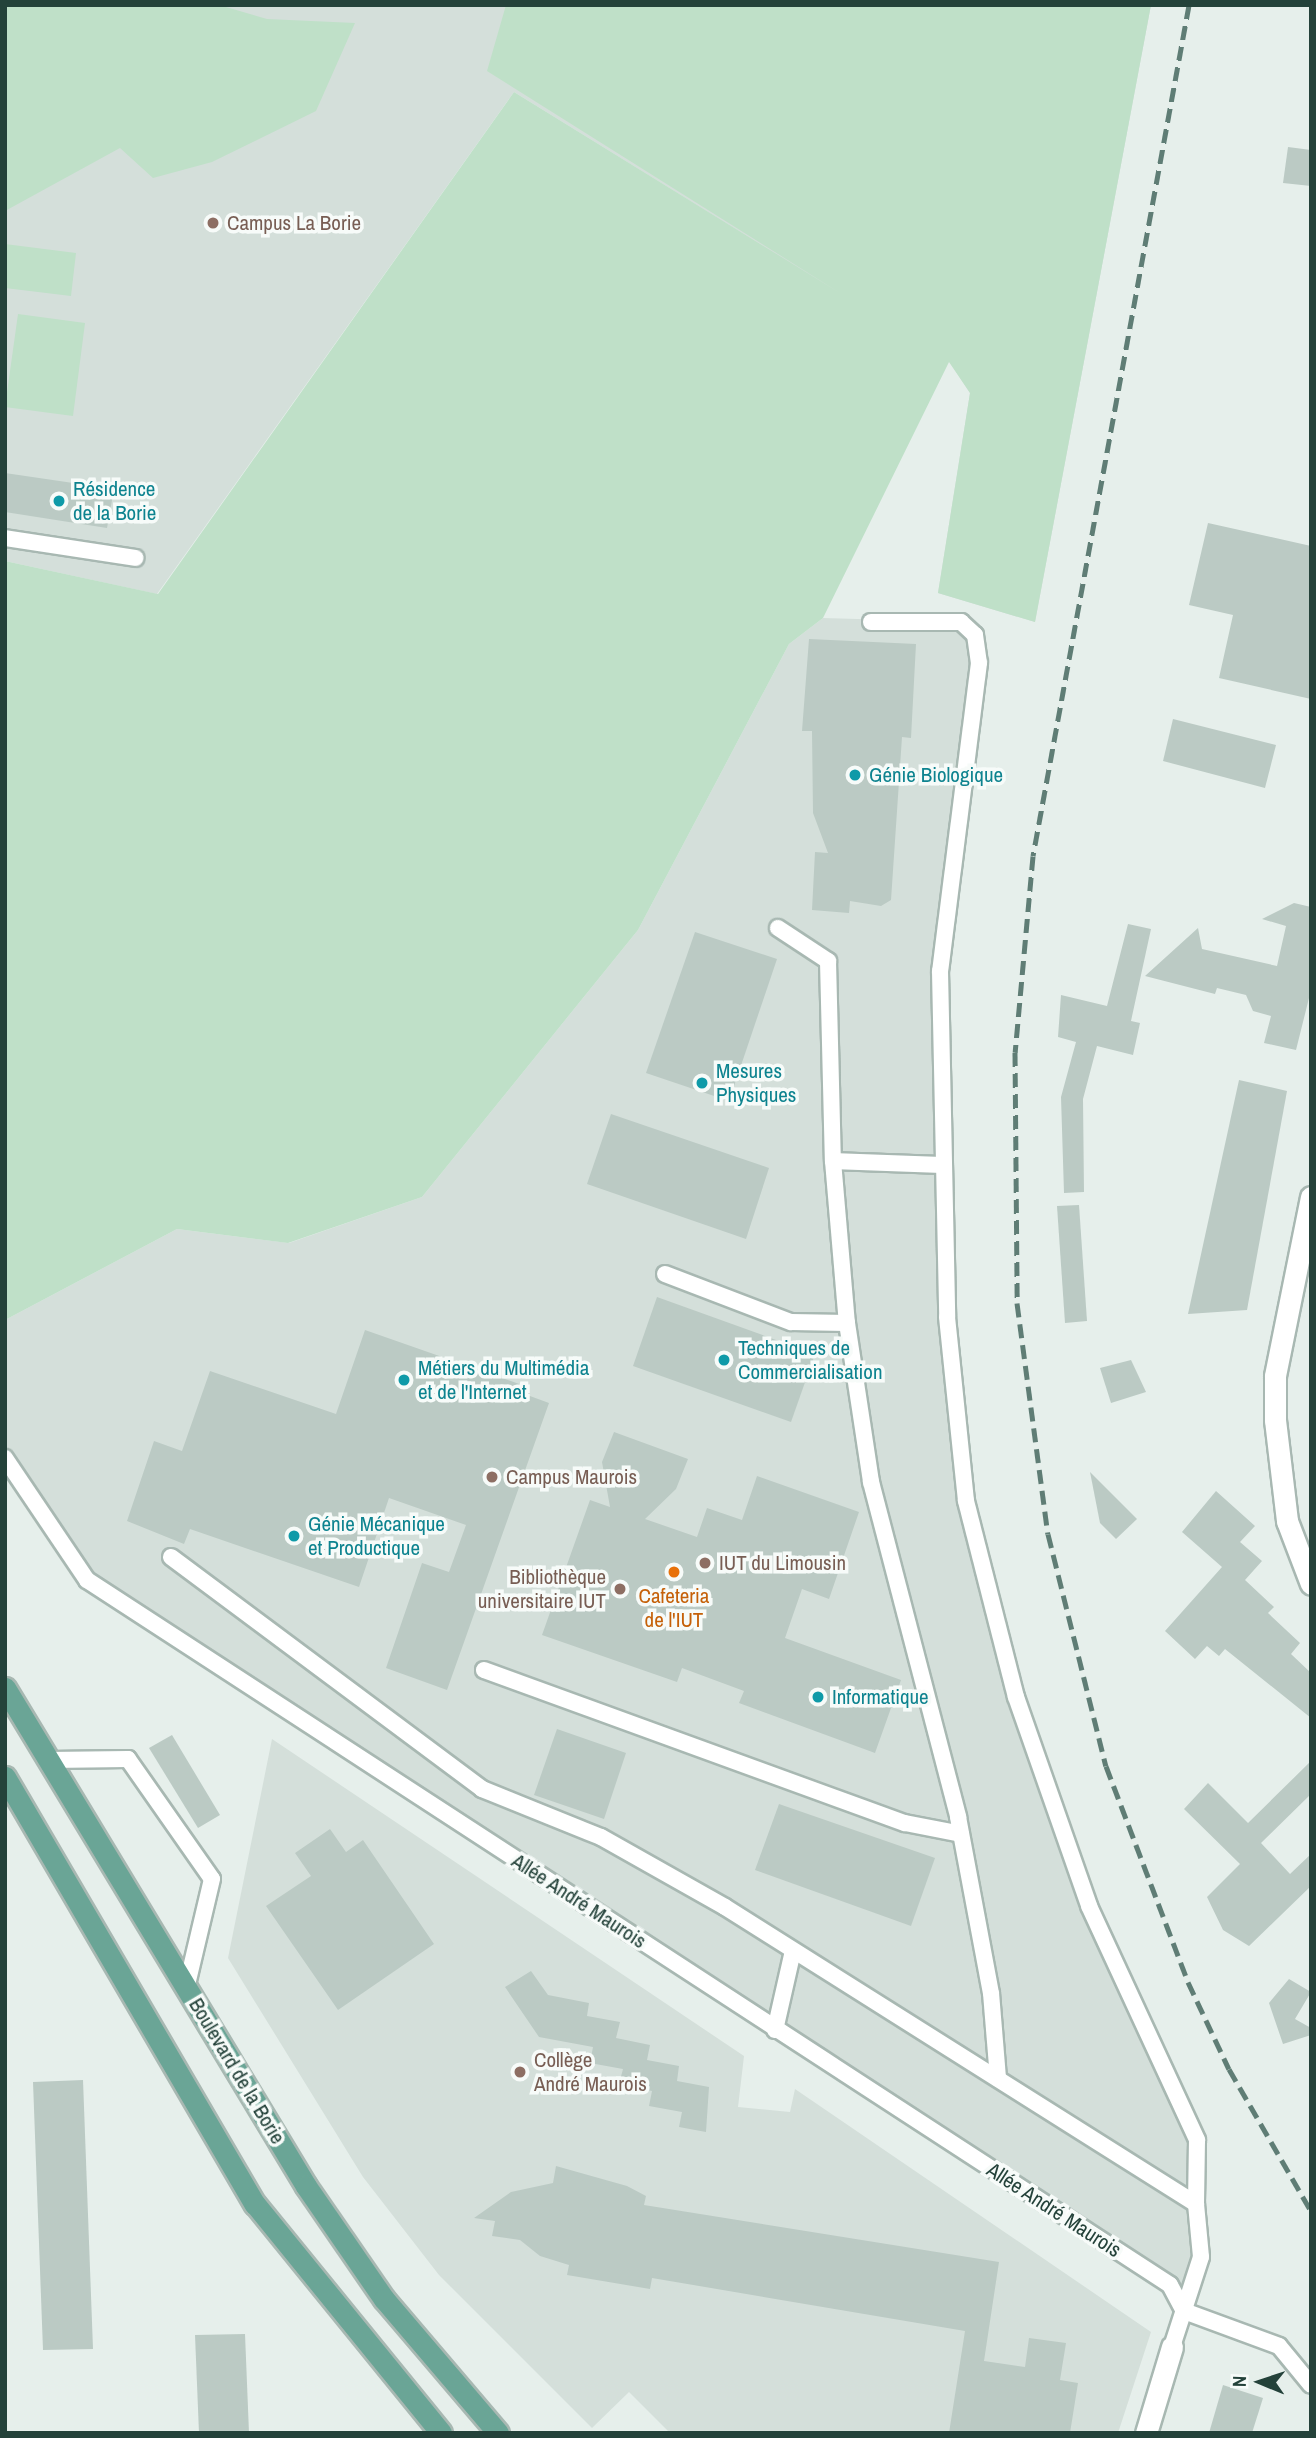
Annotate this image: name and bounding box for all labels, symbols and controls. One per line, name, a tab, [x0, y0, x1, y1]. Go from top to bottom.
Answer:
place label: Campus La Borie	[227, 210, 361, 236]
marker: Campus La Borie	[205, 215, 221, 231]
place label: Résidence de la Borie	[73, 476, 156, 526]
marker: Résidence de la Borie	[51, 493, 67, 509]
place label: Génie Biologique	[869, 762, 1003, 788]
marker: Génie Biologique	[847, 767, 863, 783]
place label: Mesures Physiques	[716, 1058, 796, 1108]
marker: Mesures Physiques	[694, 1075, 710, 1091]
place label: Techniques de Commercialisation	[738, 1335, 883, 1385]
marker: Techniques de Commercialisation	[716, 1352, 732, 1368]
place label: Métiers du Multimédia et de l'Internet	[418, 1355, 589, 1405]
marker: Métiers du Multimédia et de l'Internet	[396, 1372, 412, 1388]
place label: Campus Maurois	[506, 1464, 637, 1490]
marker: Campus Maurois	[484, 1469, 500, 1485]
place label: Génie Mécanique et Productique	[308, 1511, 445, 1561]
marker: Génie Mécanique et Productique	[286, 1528, 302, 1544]
place label: IUT du Limousin	[719, 1550, 846, 1576]
marker: IUT du Limousin	[697, 1555, 713, 1571]
place label: Bibliothèque universitaire IUT	[478, 1564, 606, 1614]
marker: Cafeteria de l'IUT	[666, 1564, 682, 1580]
marker: Bibliothèque universitaire IUT	[612, 1581, 628, 1597]
place label: Cafeteria de l'IUT	[639, 1583, 709, 1633]
place label: Informatique	[832, 1684, 929, 1710]
marker: Informatique	[810, 1689, 826, 1705]
street label: Allée André Maurois	[507, 1848, 651, 1954]
street label: Boulevard de la Borie	[184, 1994, 290, 2148]
place label: Collège André Maurois	[534, 2047, 647, 2097]
marker: Collège André Maurois	[512, 2064, 528, 2080]
street label: Allée André Maurois	[982, 2157, 1126, 2263]
north arrow	[1225, 2347, 1295, 2417]
text: N	[1226, 2375, 1252, 2387]

